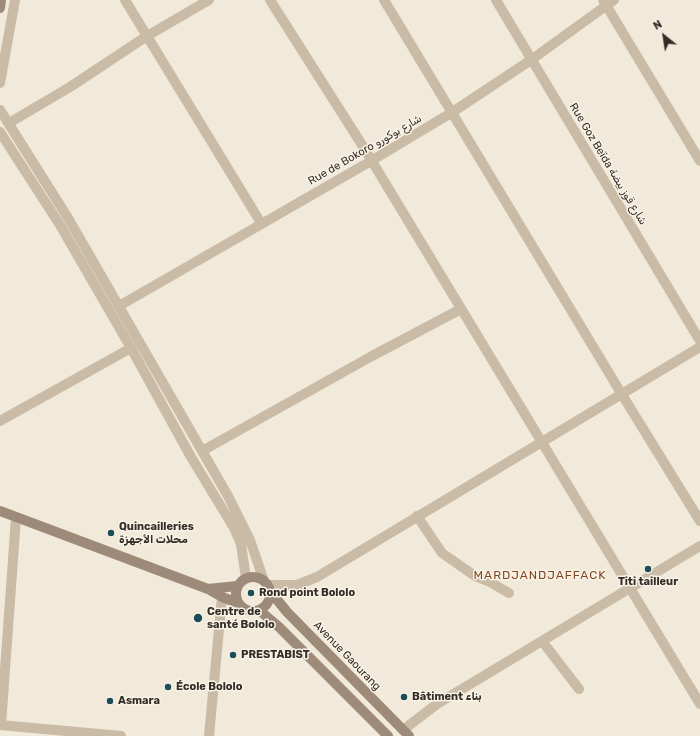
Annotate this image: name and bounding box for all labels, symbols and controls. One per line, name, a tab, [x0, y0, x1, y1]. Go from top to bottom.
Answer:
north arrow	[644, 16, 684, 56]
text: N	[651, 18, 664, 33]
street label: Rue Goz Beïda شارع قوز بيضة	[566, 101, 650, 227]
street label: Rue de Bokoro شارع بوكورو	[306, 112, 424, 188]
place label: Quincailleries محلات الأجهزة	[119, 520, 194, 546]
marker: Quincailleries محلات الأجهزة	[106, 528, 116, 538]
marker: Titi tailleur	[643, 564, 653, 574]
district label: MARDJANDJAFFACK	[474, 569, 606, 583]
place label: Titi tailleur	[618, 575, 678, 589]
place label: Rond point Bololo	[259, 586, 355, 600]
marker: Rond point Bololo	[246, 588, 256, 598]
place label: Centre de santé Bololo	[207, 605, 275, 631]
marker: Centre de santé Bololo	[192, 612, 204, 624]
street label: Avenue Gaourang	[311, 619, 383, 693]
place label: PRESTABIST	[241, 648, 310, 662]
marker: PRESTABIST	[228, 650, 238, 660]
place label: École Bololo	[176, 680, 242, 694]
marker: École Bololo	[163, 682, 173, 692]
place label: Bâtiment بناء	[412, 690, 482, 704]
marker: Bâtiment بناء	[399, 692, 409, 702]
place label: Asmara	[118, 694, 160, 708]
marker: Asmara	[105, 696, 115, 706]

